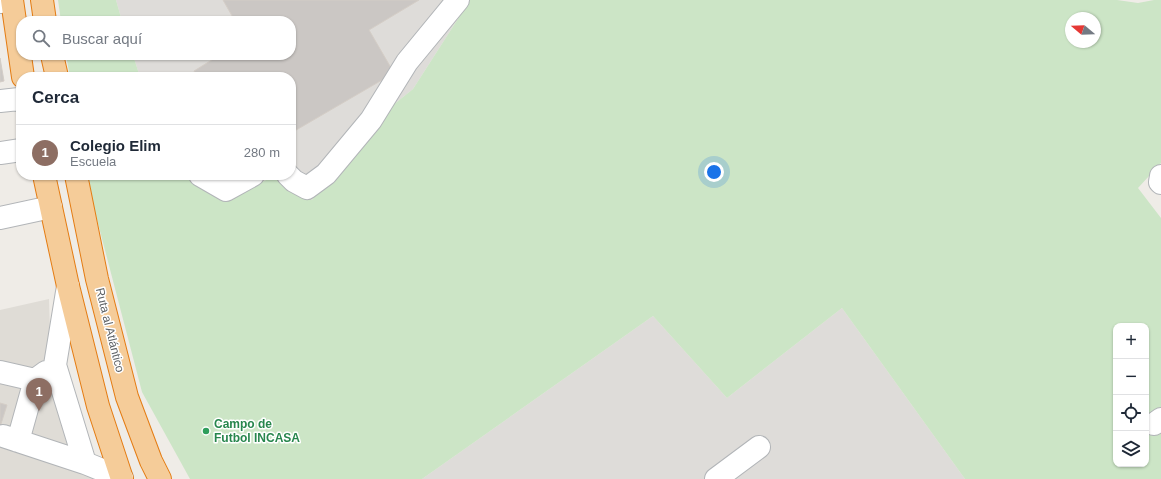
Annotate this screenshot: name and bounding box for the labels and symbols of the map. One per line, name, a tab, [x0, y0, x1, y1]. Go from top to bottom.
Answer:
north arrow	[1065, 12, 1101, 48]
your location	[704, 162, 724, 182]
street label: Ruta al Atlántico	[93, 286, 127, 374]
pin: 1	[26, 378, 52, 411]
place label: Campo de Futbol INCASA	[214, 417, 300, 445]
marker: Campo de Futbol INCASA	[201, 426, 211, 436]

